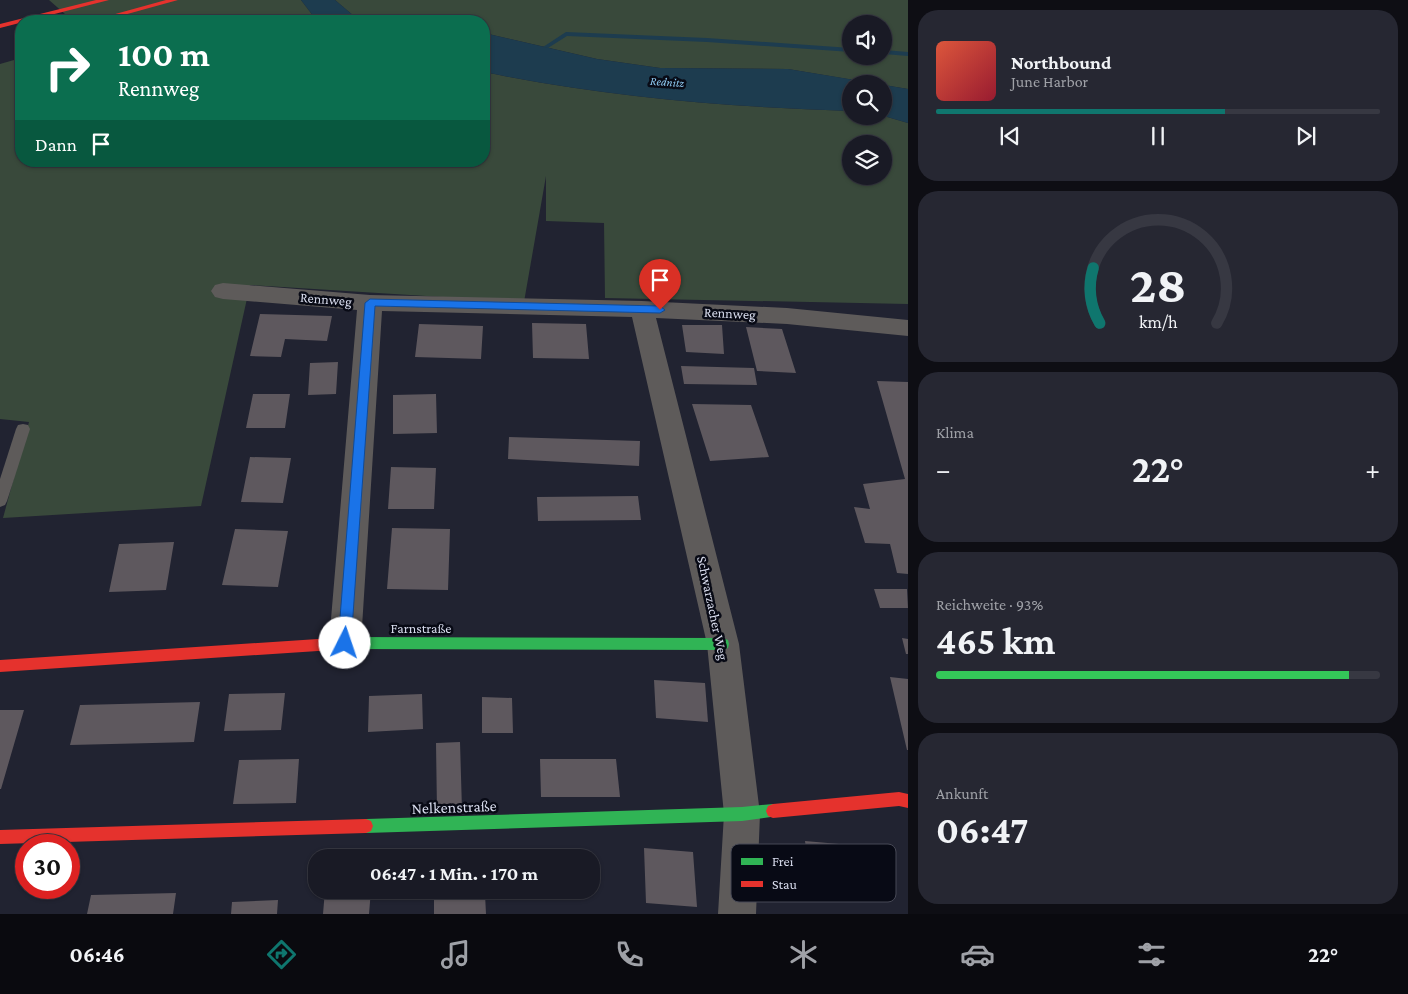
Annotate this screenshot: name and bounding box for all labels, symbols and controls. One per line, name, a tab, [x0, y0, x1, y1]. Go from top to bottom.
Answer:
map controls	[842, 15, 892, 185]
button: sound	[842, 15, 892, 65]
icon: right	[35, 35, 100, 100]
text: 100 m	[118, 35, 210, 74]
text: Northbound	[1011, 52, 1111, 73]
text: June Harbor	[1011, 73, 1088, 90]
water label: Rednitz	[649, 74, 685, 90]
button: search	[842, 75, 892, 125]
text: Rennweg	[118, 76, 199, 101]
icon: previous	[996, 122, 1024, 150]
icon: pause	[1144, 122, 1172, 150]
icon: next	[1292, 122, 1320, 150]
icon: arrive	[87, 130, 115, 158]
text: Dann	[35, 134, 77, 155]
button: layers	[842, 135, 892, 185]
text: 28	[1130, 255, 1186, 313]
pin	[639, 259, 681, 310]
icon: arrive	[646, 266, 674, 294]
street label: Rennweg	[299, 289, 353, 309]
street label: Rennweg	[704, 304, 757, 322]
text: km/h	[1139, 312, 1178, 332]
text: Klima	[936, 424, 974, 441]
text: 22°	[1132, 448, 1184, 490]
text: −	[936, 454, 951, 485]
text: +	[1365, 454, 1380, 485]
street label: Schwarzacher Weg	[694, 555, 732, 662]
text: Reichweite · 93%	[936, 596, 1043, 613]
position arrow	[318, 616, 370, 668]
street label: Farnstraße	[391, 620, 451, 636]
text: 465 km	[936, 620, 1055, 662]
text: Ankunft	[936, 785, 988, 802]
street label: Nelkenstraße	[411, 797, 497, 817]
text: 06:47	[936, 809, 1028, 851]
speed limit sign: 30	[15, 834, 80, 899]
legend	[731, 844, 896, 902]
text: Frei	[772, 853, 794, 869]
text: 06:47 · 1 Min. · 170 m	[370, 863, 538, 884]
text: Stau	[772, 876, 798, 892]
icon: directions	[264, 937, 299, 972]
icon: music	[438, 937, 473, 972]
icon: phone	[612, 937, 647, 972]
icon: climate	[786, 937, 821, 972]
icon: car	[960, 937, 995, 972]
icon: filters	[1134, 937, 1169, 972]
text: 06:46	[70, 942, 125, 967]
text: 22°	[1308, 942, 1338, 967]

